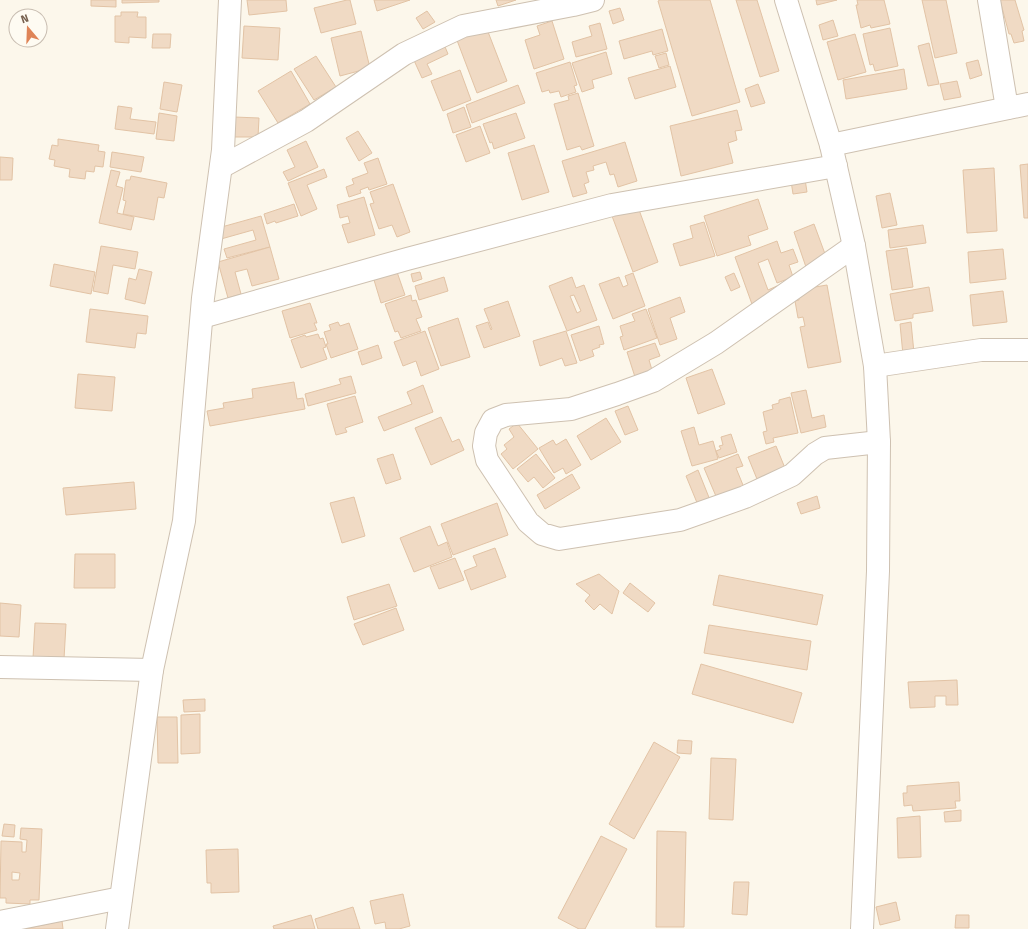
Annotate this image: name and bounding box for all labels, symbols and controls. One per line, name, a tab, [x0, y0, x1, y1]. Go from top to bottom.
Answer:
north arrow	[8, 8, 48, 48]
text: N	[19, 12, 30, 26]

